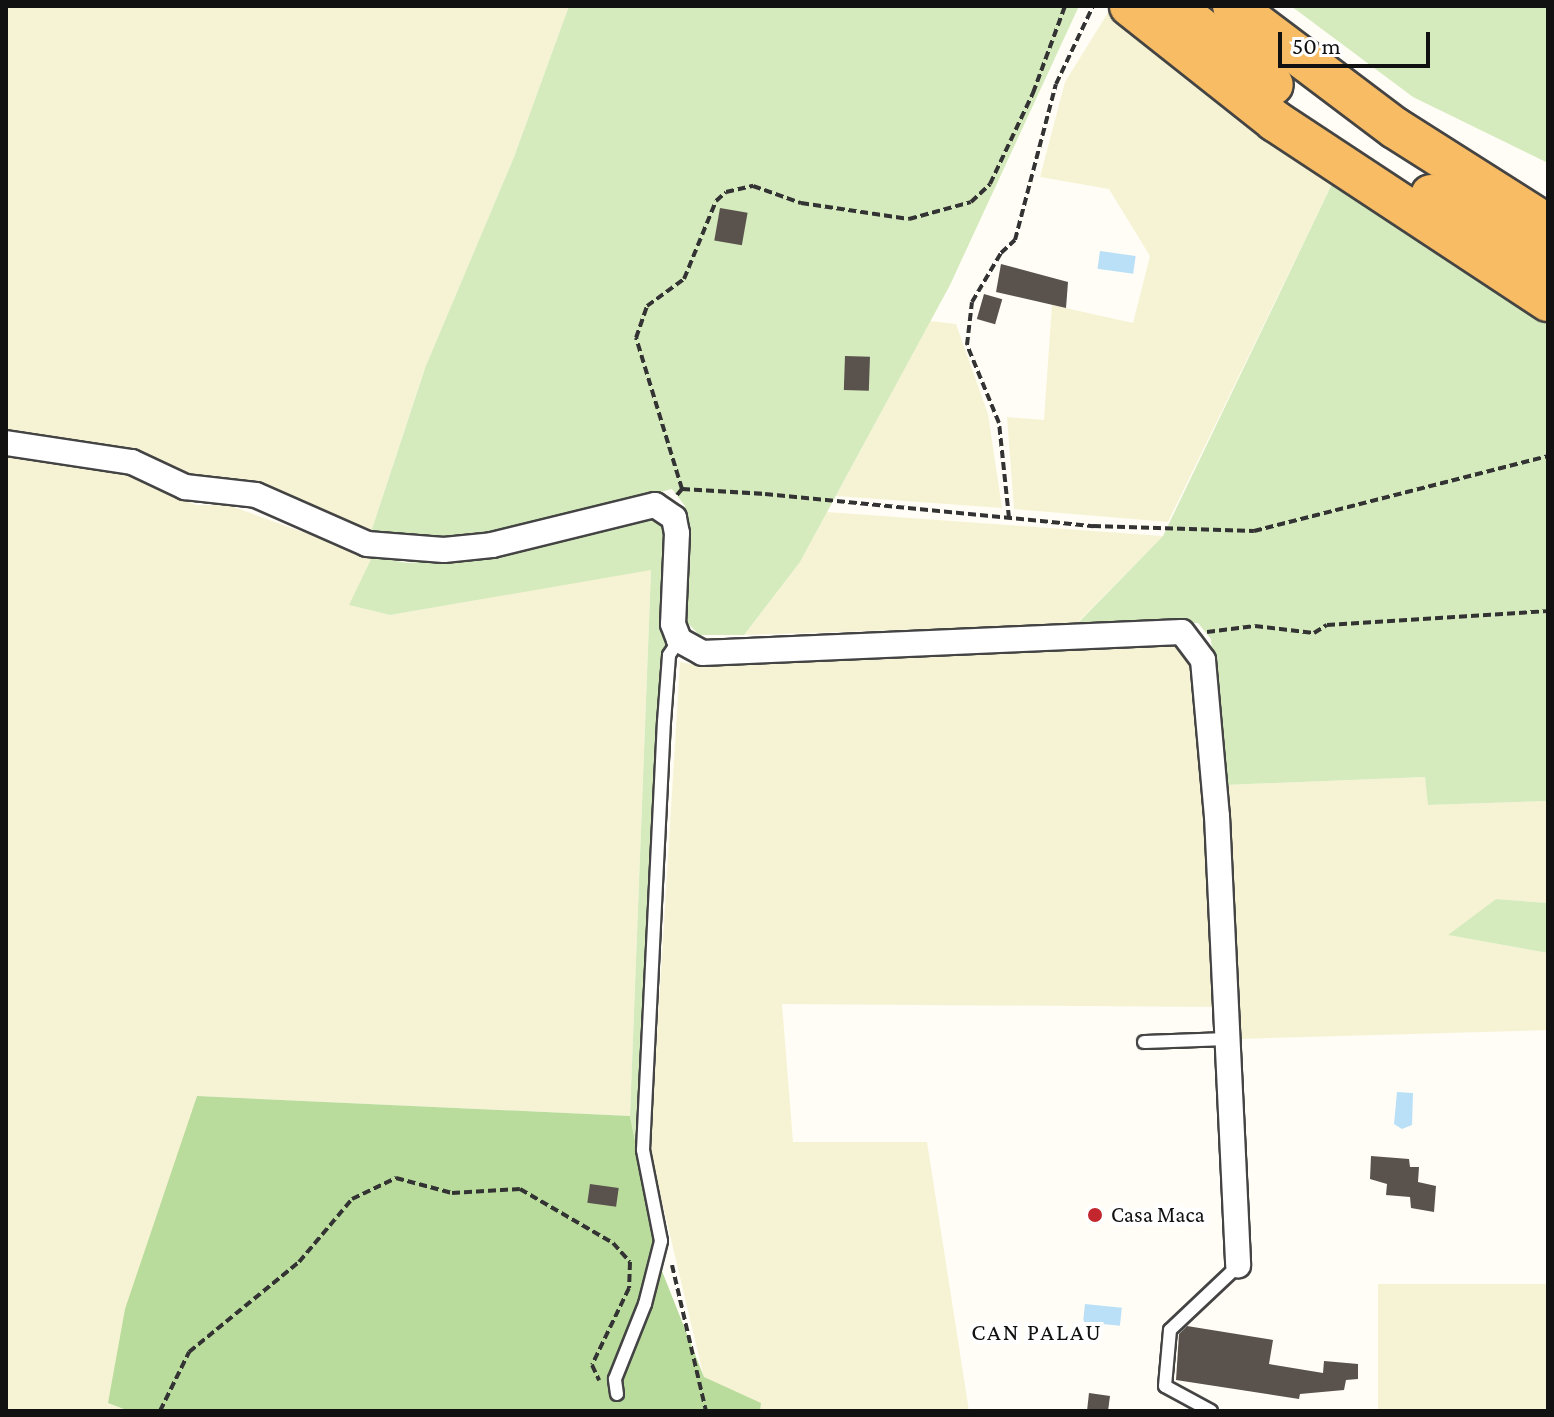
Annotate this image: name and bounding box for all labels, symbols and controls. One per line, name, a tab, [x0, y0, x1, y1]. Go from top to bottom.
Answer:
scale bar	[1282, 16, 1434, 66]
text: 50 m	[1292, 32, 1341, 59]
place label: Casa Maca	[1111, 1202, 1205, 1228]
marker: Casa Maca	[1086, 1206, 1104, 1224]
district label: CAN PALAU	[971, 1318, 1103, 1346]

